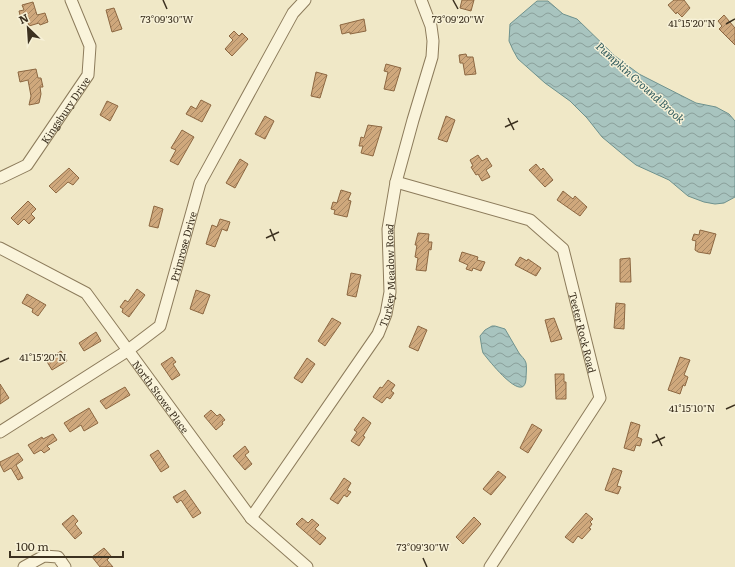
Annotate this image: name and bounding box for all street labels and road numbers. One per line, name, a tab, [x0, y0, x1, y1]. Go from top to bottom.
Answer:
street label: Kingsbury Drive	[36, 73, 93, 146]
street label: Primrose Drive	[165, 209, 199, 283]
street label: Turkey Meadow Road	[374, 222, 398, 329]
street label: Teeter Rock Road	[566, 290, 601, 374]
street label: North Stowe Place	[130, 357, 193, 436]

